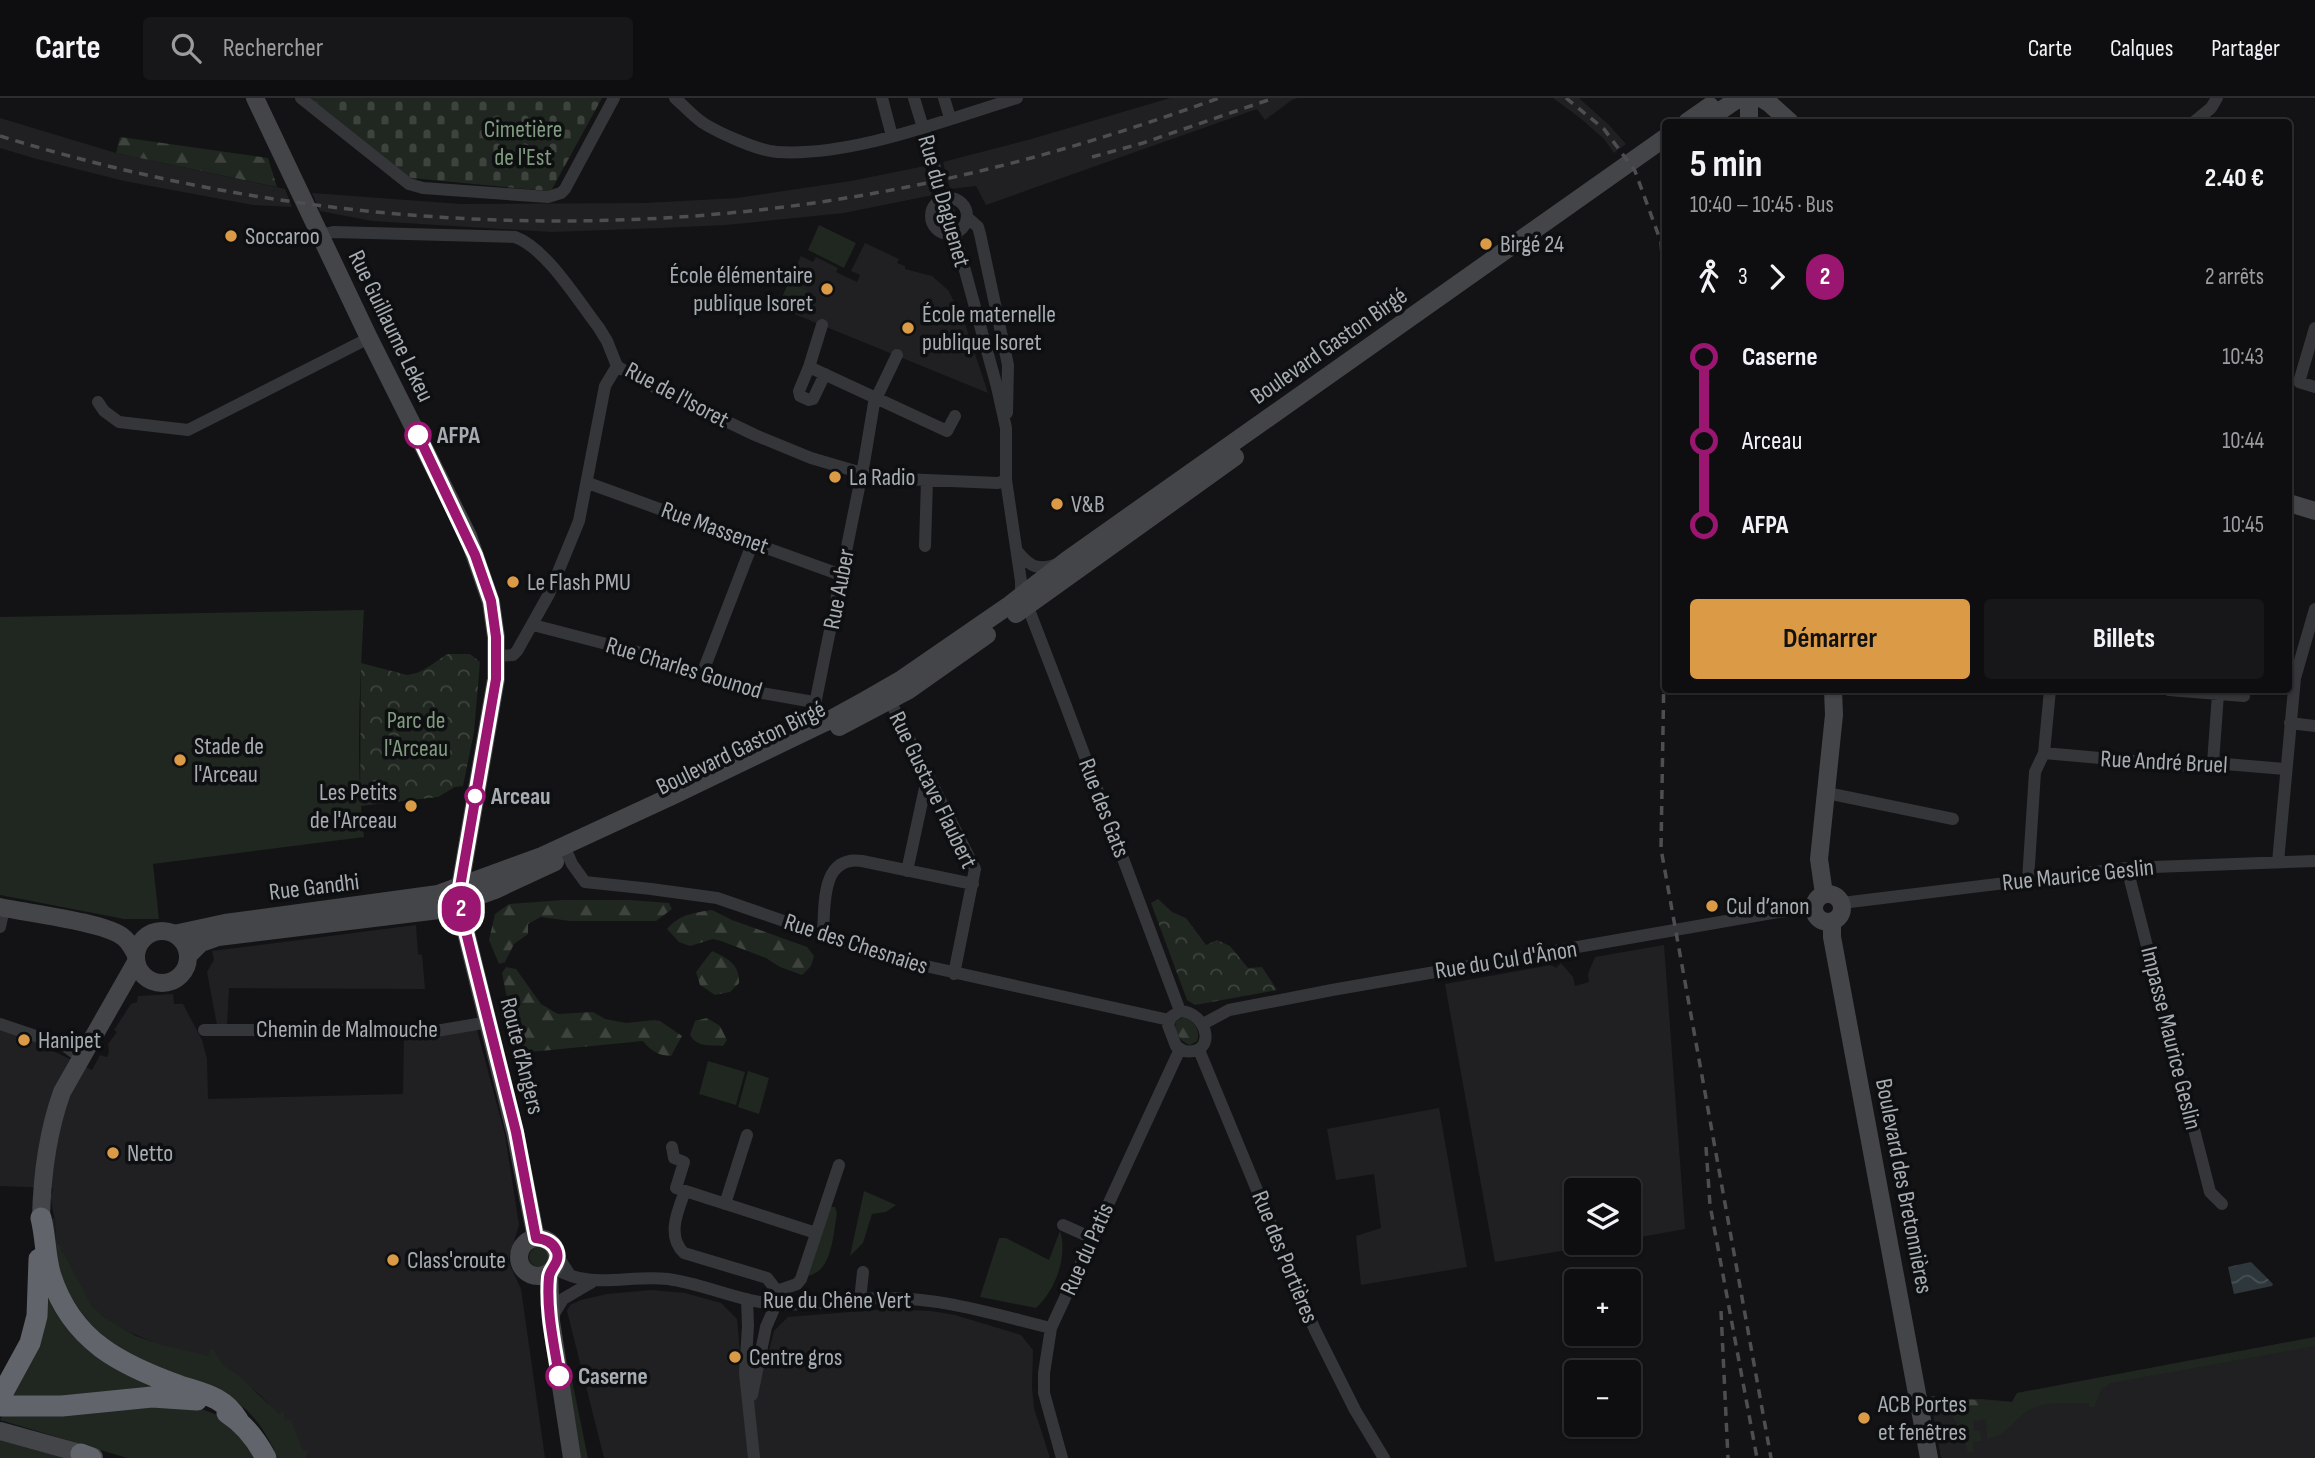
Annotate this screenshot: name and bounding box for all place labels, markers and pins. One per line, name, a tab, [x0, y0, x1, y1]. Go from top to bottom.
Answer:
place label: Soccaroo	[245, 222, 320, 251]
marker: Soccaroo	[223, 228, 239, 244]
place label: Birgé 24	[1500, 230, 1564, 259]
marker: Birgé 24	[1478, 236, 1494, 252]
place label: École élémentaire publique Isoret	[670, 261, 813, 318]
marker: École élémentaire publique Isoret	[819, 281, 835, 297]
place label: École maternelle publique Isoret	[922, 300, 1056, 357]
marker: École maternelle publique Isoret	[900, 320, 916, 336]
place label: AFPA	[436, 421, 480, 450]
marker: AFPA	[405, 422, 431, 448]
place label: La Radio	[849, 463, 915, 492]
marker: La Radio	[827, 469, 843, 485]
place label: V&B	[1071, 490, 1105, 519]
marker: V&B	[1049, 496, 1065, 512]
place label: Le Flash PMU	[527, 568, 631, 597]
marker: Le Flash PMU	[505, 574, 521, 590]
place label: Stade de l'Arceau	[194, 732, 264, 789]
marker: Stade de l'Arceau	[172, 752, 188, 768]
place label: Les Petits de l'Arceau	[310, 778, 397, 835]
place label: Arceau	[490, 782, 551, 811]
marker: Arceau	[465, 786, 485, 806]
marker: Les Petits de l'Arceau	[403, 798, 419, 814]
place label: Cul d’anon	[1726, 892, 1810, 921]
marker: Cul d’anon	[1704, 898, 1720, 914]
place label: Hanipet	[38, 1026, 101, 1055]
marker: Hanipet	[16, 1032, 32, 1048]
place label: Netto	[127, 1139, 173, 1168]
marker: Netto	[105, 1145, 121, 1161]
place label: Class'croute	[407, 1246, 506, 1275]
marker: Class'croute	[385, 1252, 401, 1268]
place label: Centre gros	[749, 1343, 842, 1372]
marker: Centre gros	[727, 1349, 743, 1365]
place label: Caserne	[578, 1362, 648, 1391]
marker: Caserne	[546, 1363, 572, 1389]
place label: ACB Portes et fenêtres	[1877, 1390, 1967, 1447]
marker: ACB Portes et fenêtres	[1856, 1410, 1872, 1426]

